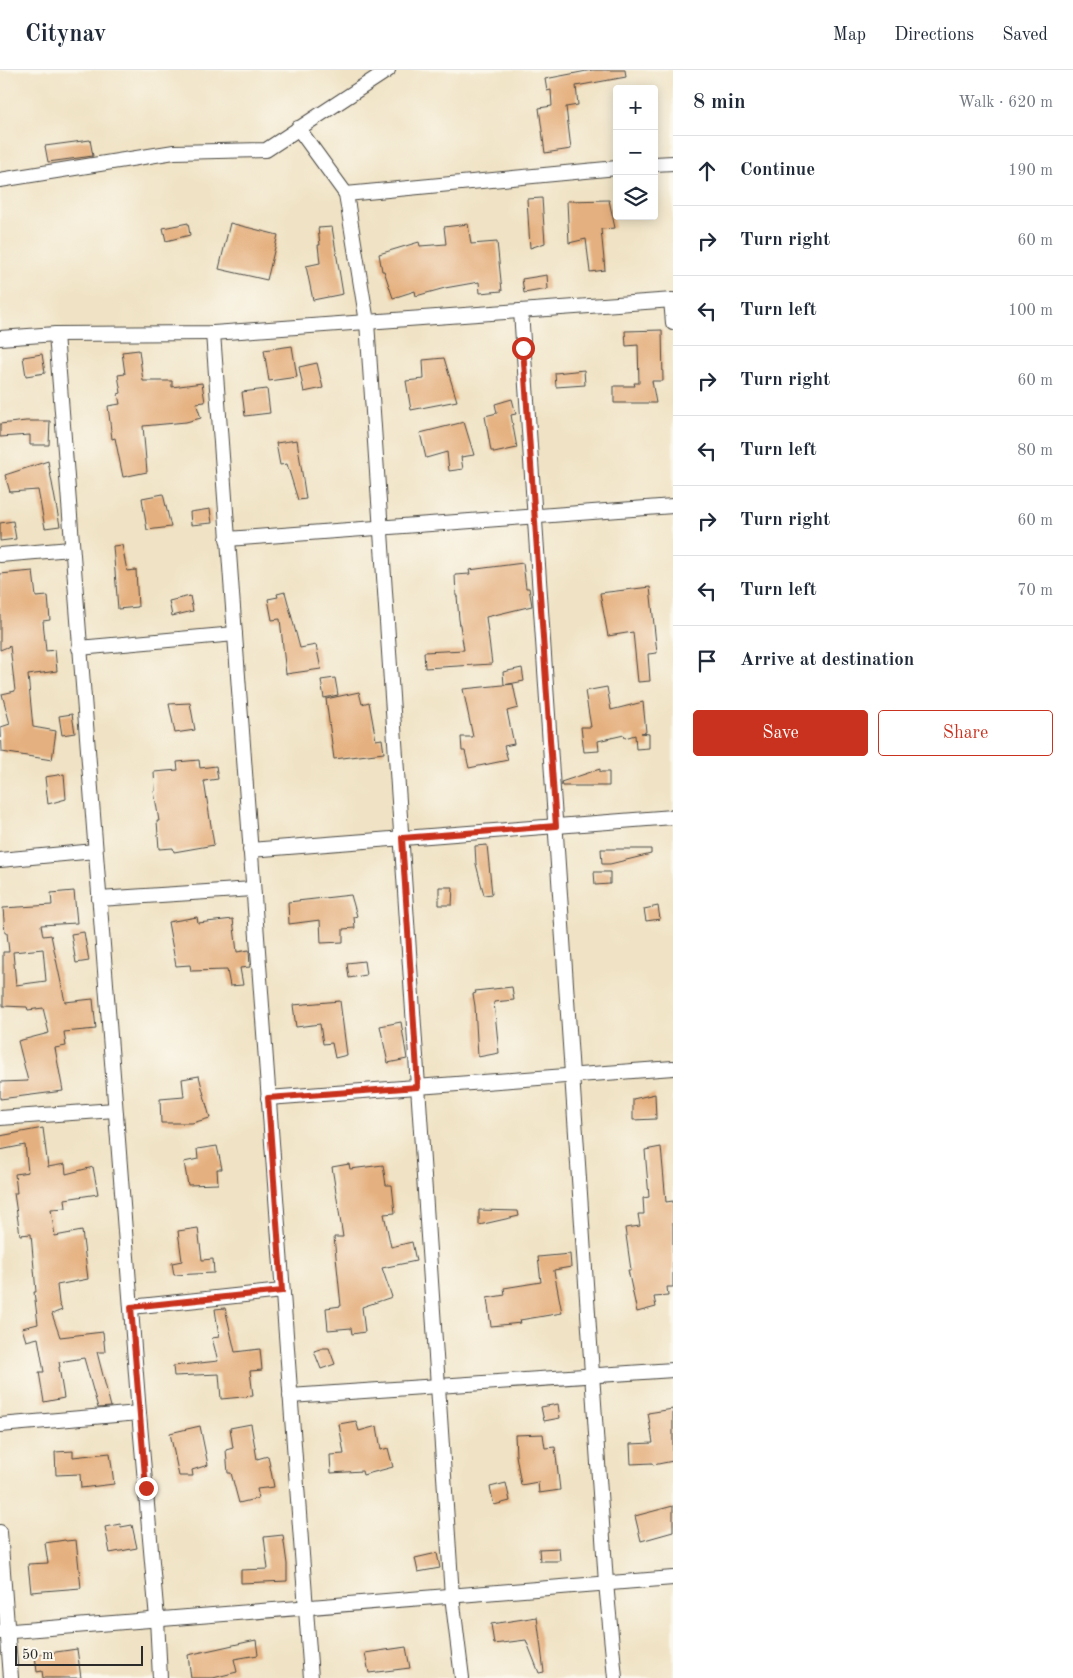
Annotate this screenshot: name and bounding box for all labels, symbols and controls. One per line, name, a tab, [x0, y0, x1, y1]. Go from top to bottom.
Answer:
text: Citynav	[25, 23, 106, 47]
text: Map	[833, 26, 866, 44]
text: Directions	[894, 26, 974, 44]
text: Saved	[1002, 26, 1048, 44]
map controls	[613, 85, 658, 220]
button: +	[613, 85, 658, 130]
text: 8 min	[693, 92, 746, 113]
text: Walk · 620 m	[958, 95, 1053, 111]
button: −	[613, 130, 658, 175]
icon: ahead	[693, 157, 721, 185]
text: Continue	[740, 161, 815, 180]
text: 190 m	[1008, 163, 1053, 179]
button: layers	[613, 175, 658, 220]
icon: right	[693, 227, 721, 255]
text: Turn right	[740, 231, 830, 250]
text: 60 m	[1017, 233, 1053, 249]
icon: left	[693, 297, 721, 325]
text: Turn left	[740, 301, 817, 320]
text: 100 m	[1008, 303, 1053, 319]
route start	[512, 337, 535, 360]
icon: right	[693, 367, 721, 395]
text: Turn right	[740, 371, 830, 390]
text: 60 m	[1017, 373, 1053, 389]
icon: left	[693, 437, 721, 465]
text: Turn left	[740, 441, 817, 460]
text: 80 m	[1017, 443, 1053, 459]
icon: right	[693, 507, 721, 535]
text: Turn right	[740, 511, 830, 530]
text: 60 m	[1017, 513, 1053, 529]
icon: left	[693, 577, 721, 605]
text: Turn left	[740, 581, 817, 600]
text: 70 m	[1017, 583, 1053, 599]
icon: arrive	[693, 647, 721, 675]
text: Arrive at destination	[740, 651, 914, 670]
button: Save	[693, 710, 868, 756]
button: Share	[878, 710, 1053, 756]
route end	[135, 1477, 158, 1500]
scale bar	[15, 1643, 142, 1666]
text: 50 m	[22, 1648, 53, 1662]

